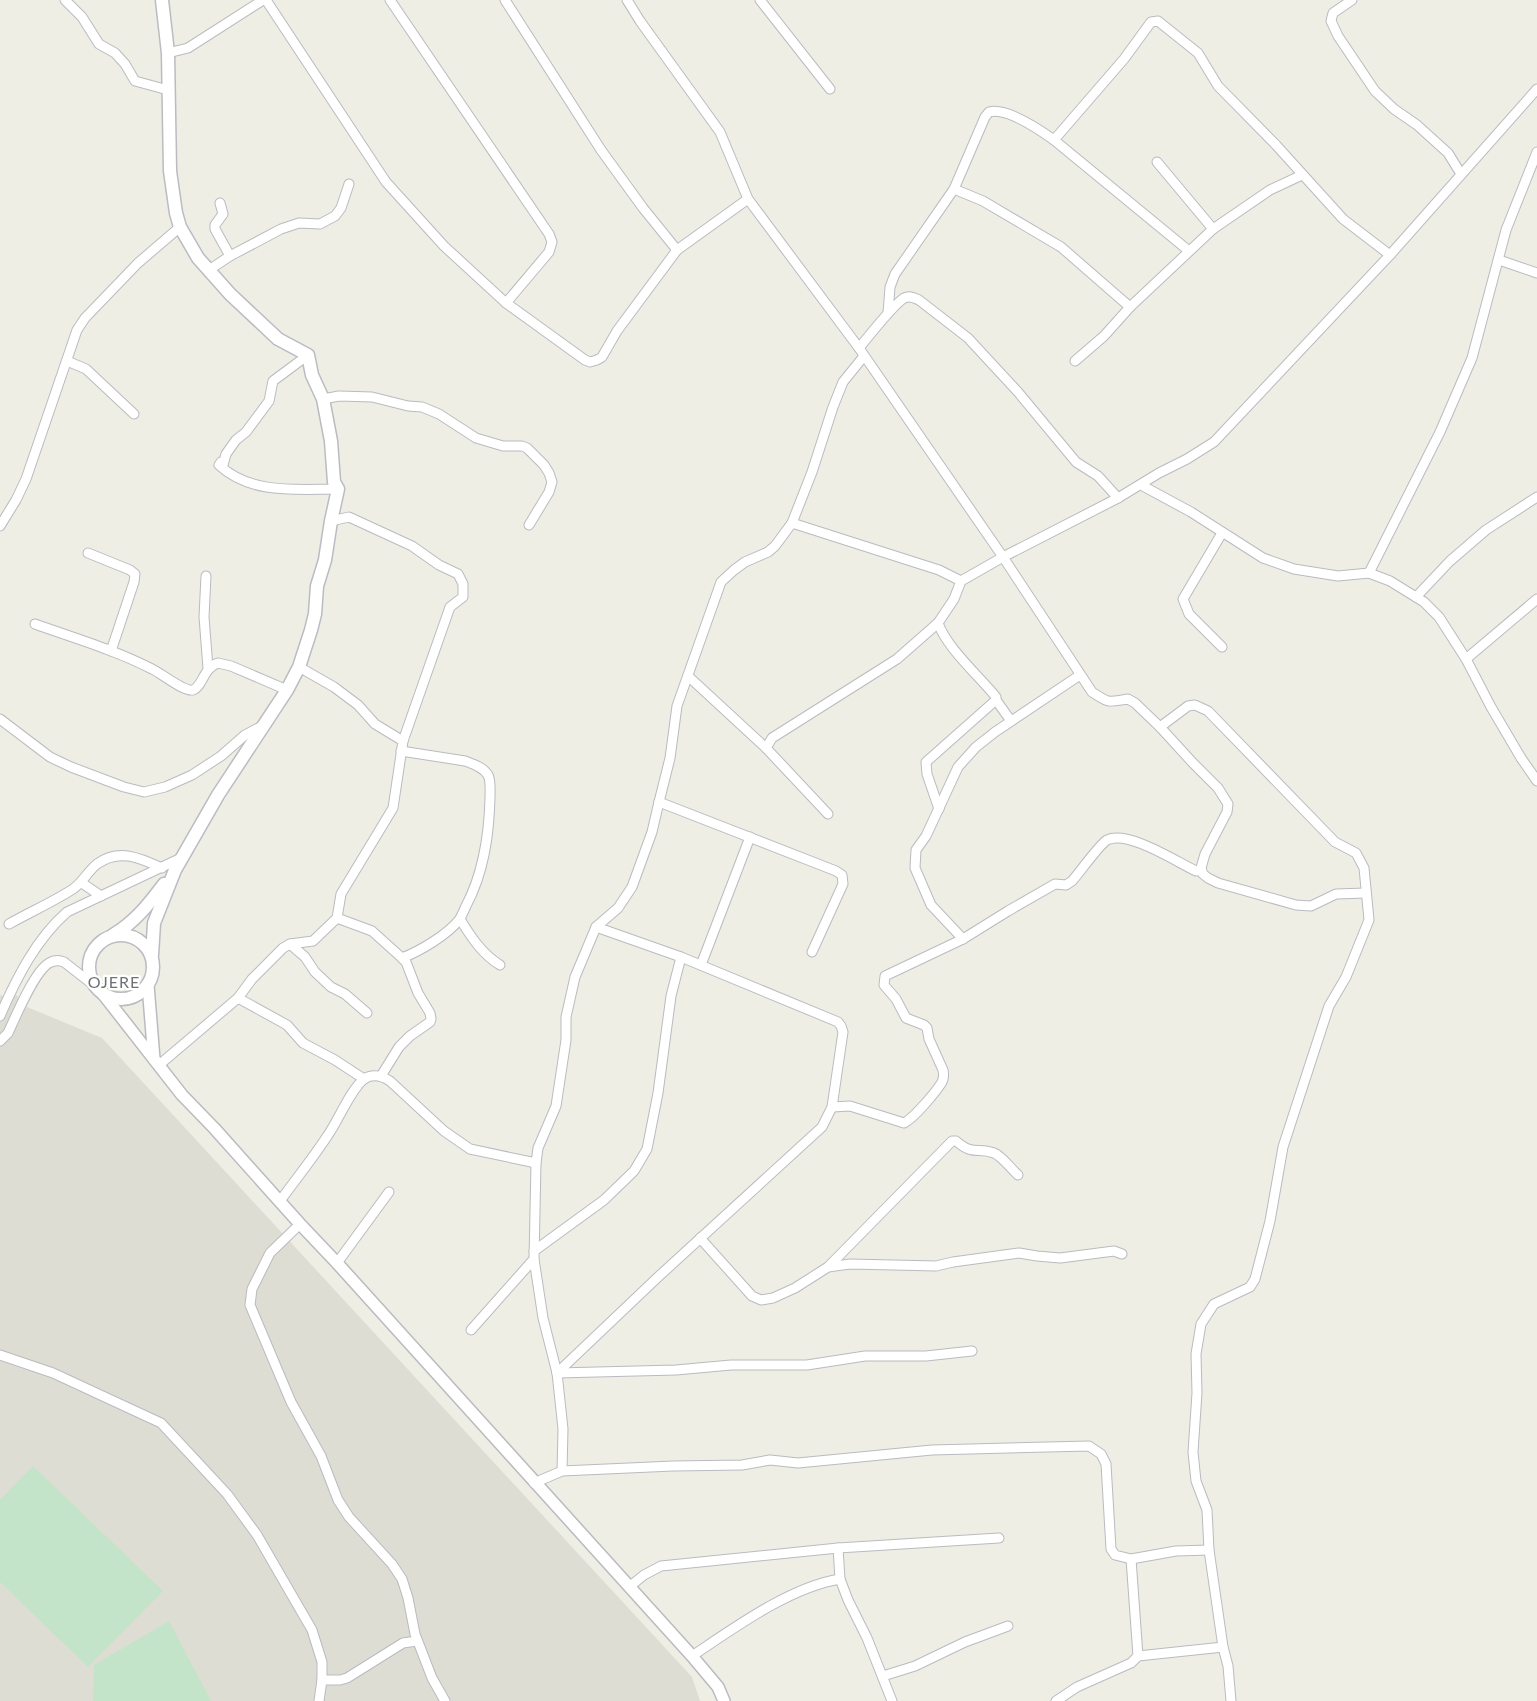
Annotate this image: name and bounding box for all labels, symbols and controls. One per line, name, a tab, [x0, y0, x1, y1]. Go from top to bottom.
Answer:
district label: OJERE	[88, 972, 140, 991]

